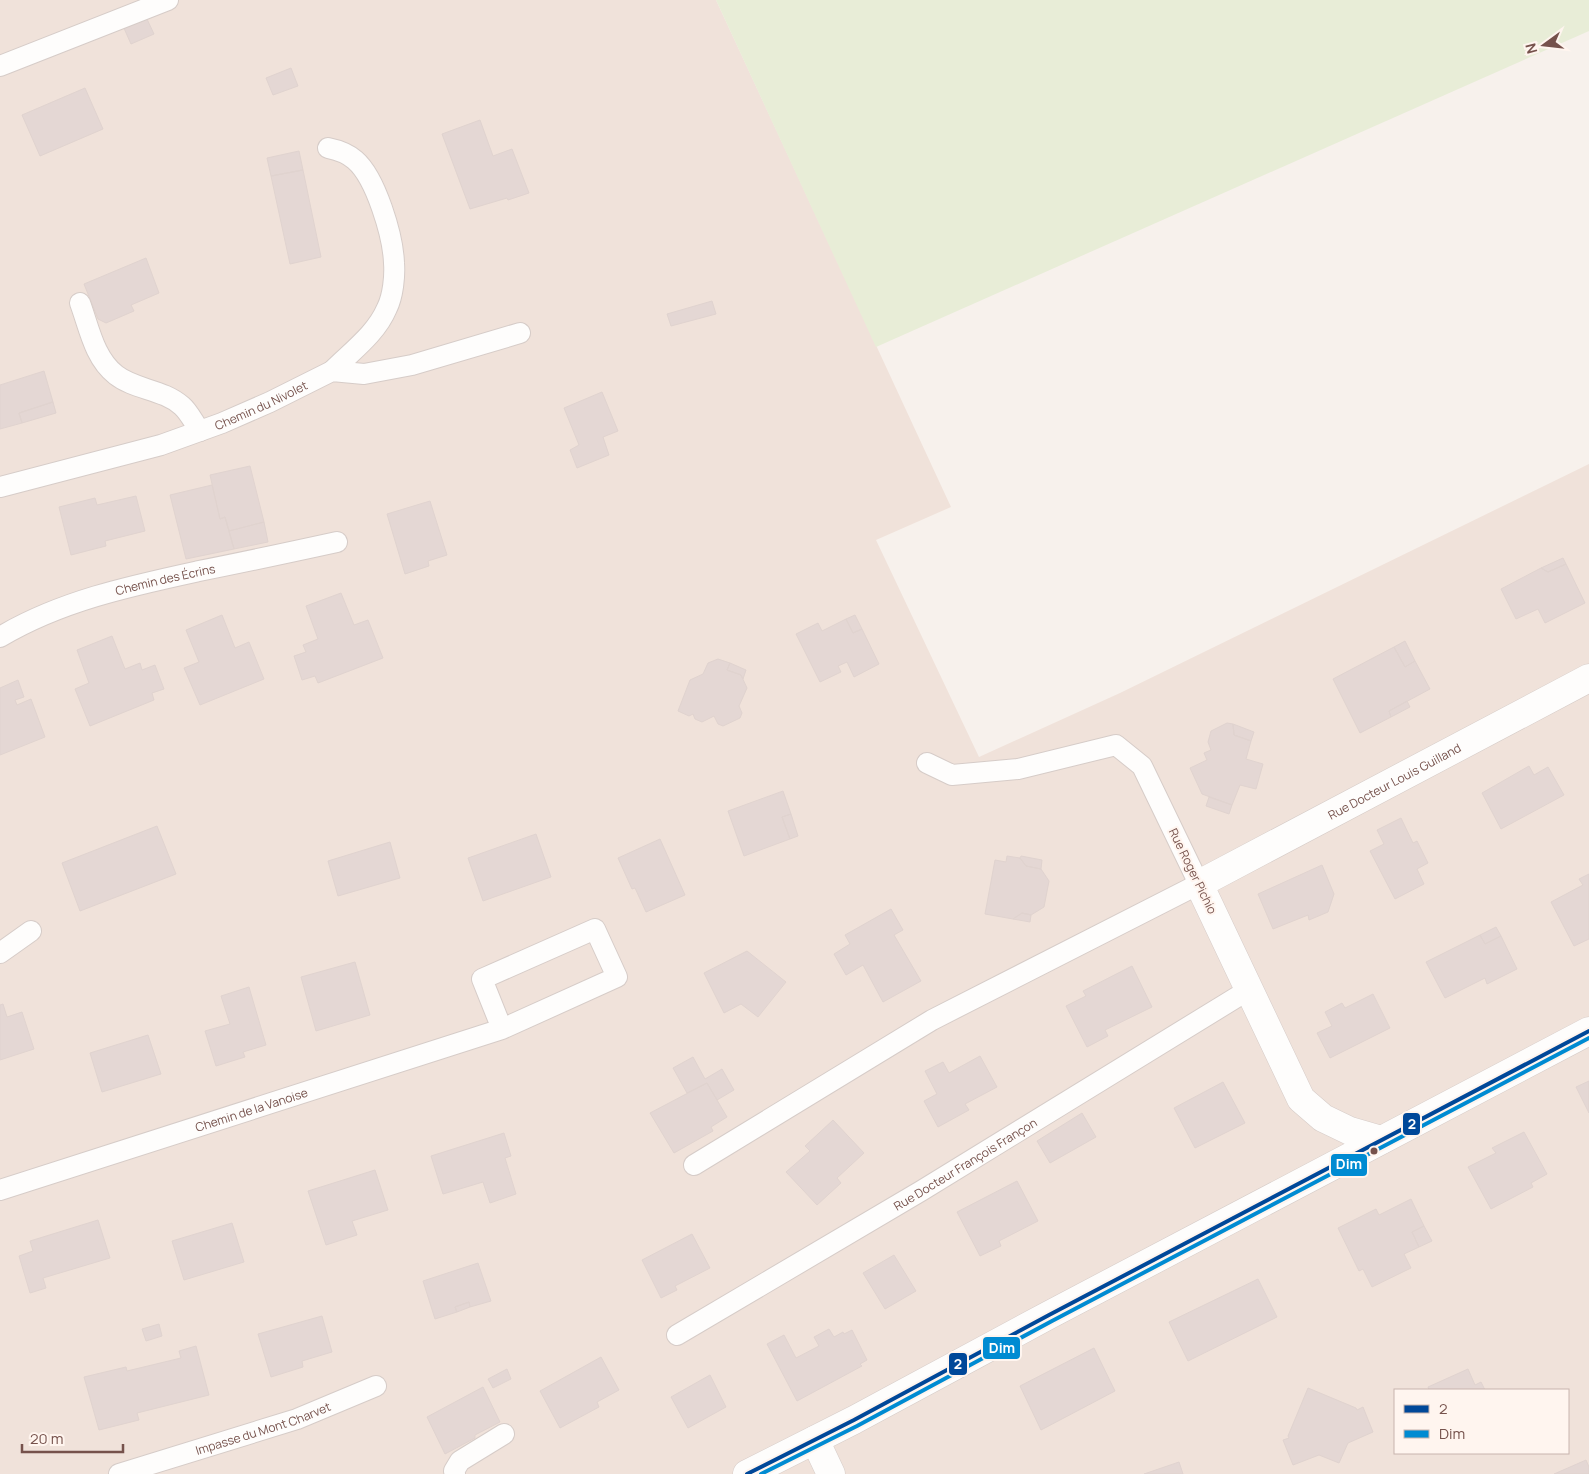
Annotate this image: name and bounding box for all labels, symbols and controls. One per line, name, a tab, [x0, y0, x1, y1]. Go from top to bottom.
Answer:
north arrow	[1519, 20, 1569, 70]
text: N	[1520, 41, 1541, 56]
street label: Chemin du Nivolet	[212, 376, 310, 434]
street label: Chemin des Écrins	[113, 559, 217, 599]
street label: Rue Docteur Louis Guilland	[1325, 739, 1464, 823]
street label: Rue Roger Pichio	[1165, 825, 1221, 917]
street label: Chemin de la Vanoise	[193, 1083, 310, 1135]
line badge: 2	[1402, 1112, 1421, 1136]
street label: Rue Docteur François Françon	[890, 1114, 1040, 1214]
text: 2	[1408, 1114, 1416, 1133]
unlabelled marker	[1369, 1146, 1379, 1156]
line badge: Dim	[1330, 1153, 1368, 1177]
text: Dim	[1336, 1154, 1362, 1173]
line badge: Dim	[982, 1336, 1021, 1360]
text: Dim	[989, 1338, 1015, 1357]
line badge: 2	[948, 1352, 968, 1376]
text: 2	[954, 1354, 962, 1373]
legend	[1394, 1389, 1569, 1454]
street label: Impasse du Mont Charvet	[193, 1397, 333, 1458]
text: 2	[1439, 1398, 1448, 1419]
scale bar	[22, 1422, 124, 1454]
text: Dim	[1439, 1423, 1465, 1444]
text: 20 m	[30, 1428, 63, 1449]

